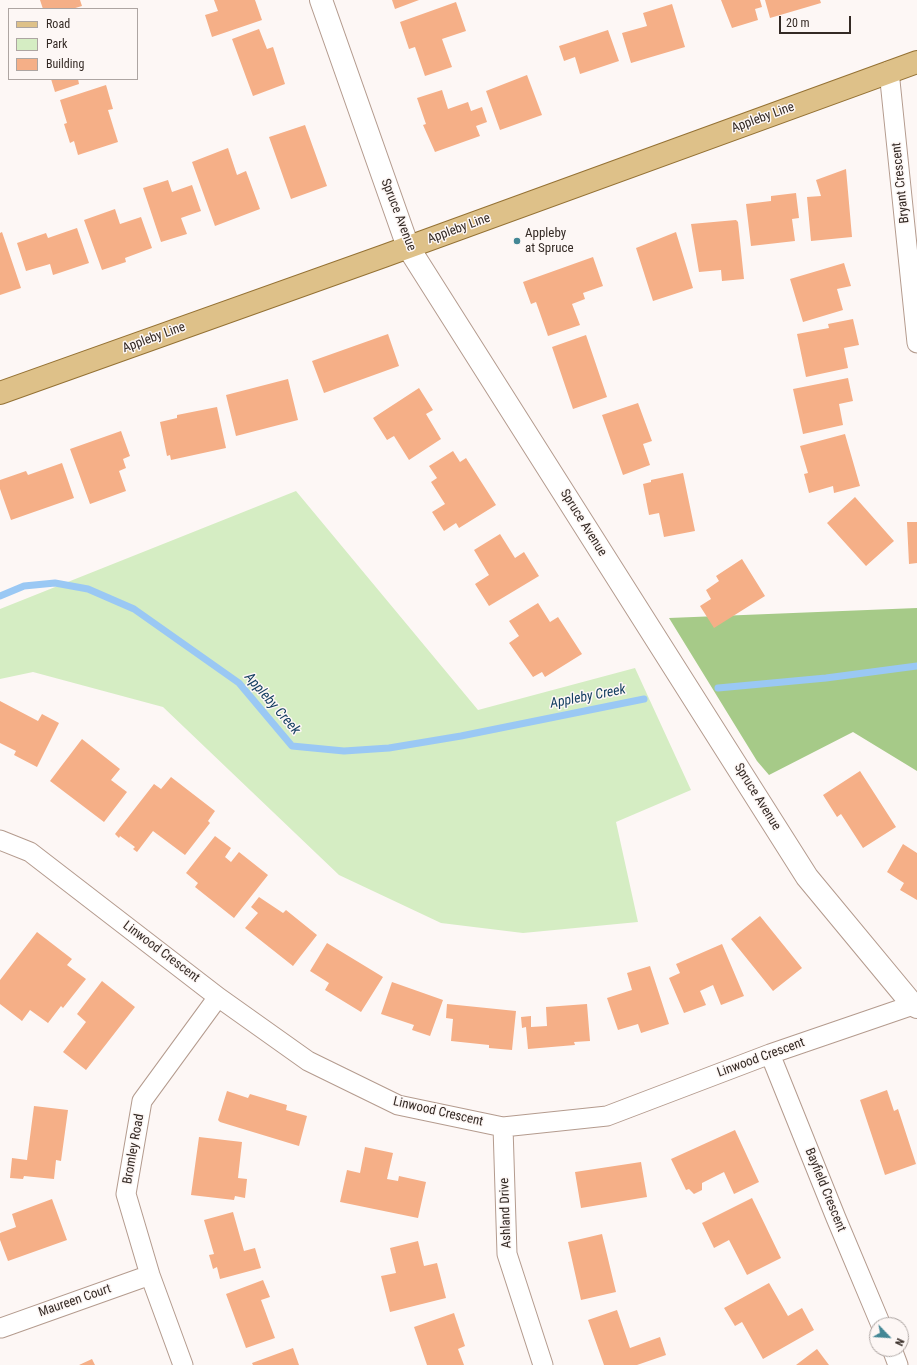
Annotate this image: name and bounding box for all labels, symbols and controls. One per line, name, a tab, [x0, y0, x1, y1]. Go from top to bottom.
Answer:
legend	[8, 8, 138, 80]
scale bar	[781, 8, 853, 34]
text: 20 m	[786, 16, 810, 30]
text: Road	[46, 17, 70, 31]
text: Park	[46, 37, 67, 51]
text: Building	[46, 57, 84, 71]
street label: Appleby Line	[729, 99, 797, 137]
street label: Bryant Crescent	[889, 142, 913, 224]
street label: Spruce Avenue	[377, 177, 419, 253]
street label: Appleby Line	[425, 210, 493, 248]
place label: Appleby at Spruce	[525, 226, 574, 257]
marker: Appleby at Spruce	[512, 236, 522, 246]
street label: Appleby Line	[120, 319, 188, 357]
street label: Spruce Avenue	[556, 487, 610, 559]
water label: Appleby Creek	[240, 670, 304, 738]
water label: Appleby Creek	[549, 681, 627, 713]
street label: Spruce Avenue	[730, 761, 784, 833]
street label: Linwood Crescent	[120, 918, 202, 986]
street label: Linwood Crescent	[715, 1035, 807, 1081]
street label: Linwood Crescent	[391, 1094, 485, 1130]
street label: Bromley Road	[120, 1113, 148, 1185]
street label: Bayfield Crescent	[801, 1146, 849, 1234]
street label: Ashland Drive	[497, 1177, 515, 1249]
street label: Maureen Court	[37, 1281, 113, 1321]
north arrow	[869, 1317, 909, 1357]
text: N	[892, 1336, 907, 1348]

